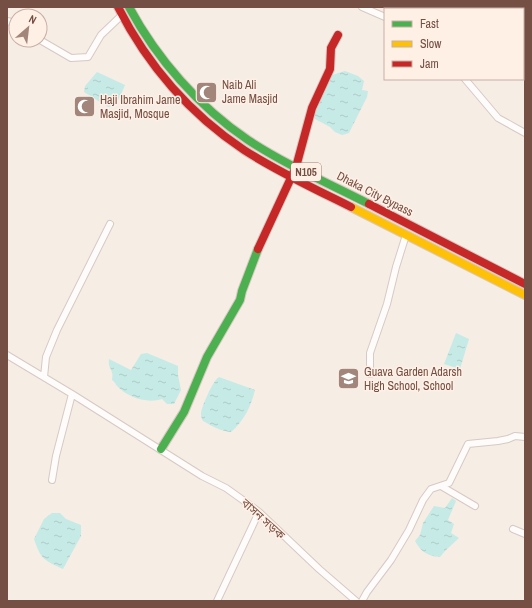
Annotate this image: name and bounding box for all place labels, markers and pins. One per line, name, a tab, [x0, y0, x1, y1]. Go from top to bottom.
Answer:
place label: Naib Ali Jame Masjid	[222, 77, 278, 107]
mosque icon: Naib Ali Jame Masjid	[193, 79, 219, 105]
place label: Haji Ibrahim Jame Masjid, Mosque	[100, 92, 180, 122]
mosque icon: Haji Ibrahim Jame Masjid, Mosque	[71, 94, 97, 120]
place label: Guava Garden Adarsh High School, School	[364, 364, 462, 394]
school or university icon: Guava Garden Adarsh High School, School	[335, 366, 361, 392]

